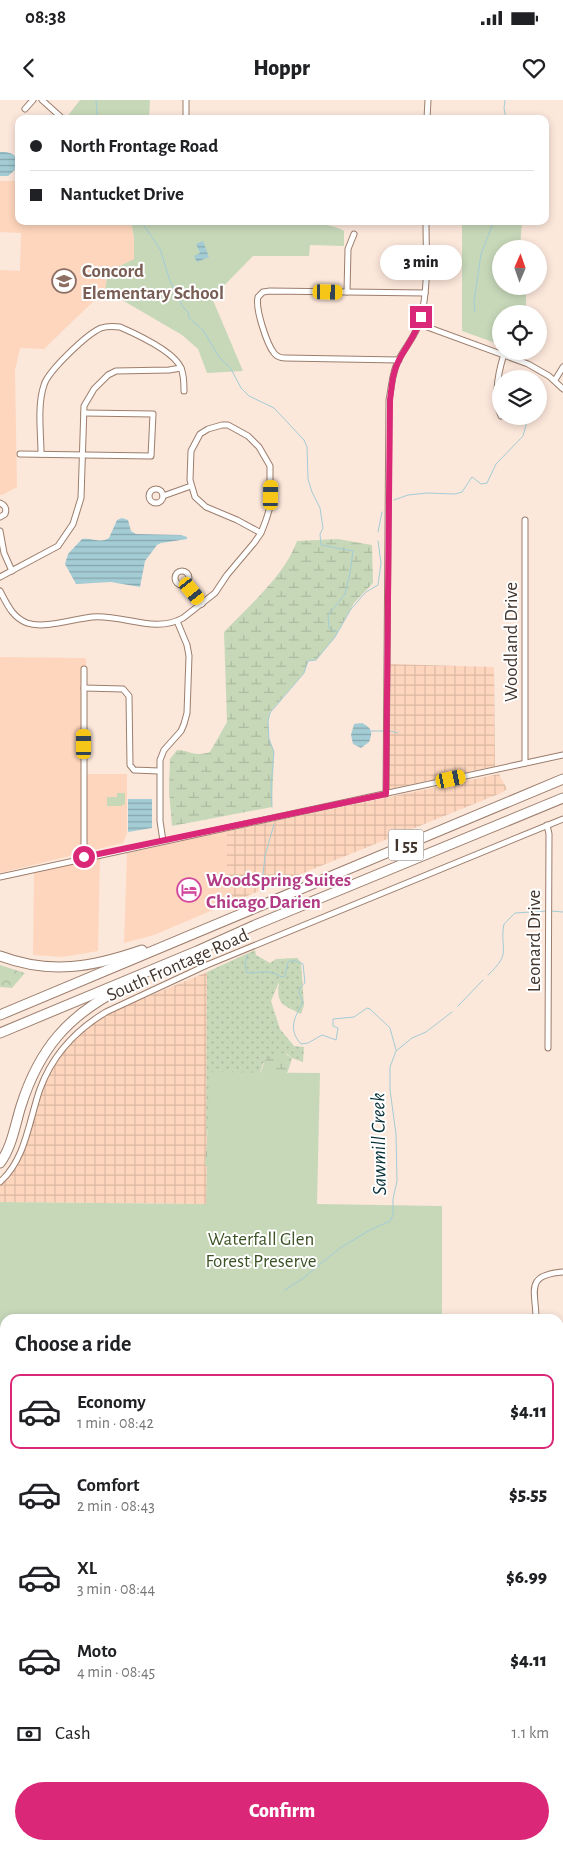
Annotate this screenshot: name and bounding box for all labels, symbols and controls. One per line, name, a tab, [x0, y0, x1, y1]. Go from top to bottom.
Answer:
text: 08:38	[25, 8, 66, 27]
icon: back	[15, 54, 43, 82]
icon: heart	[520, 54, 548, 82]
text: Hoppr	[253, 57, 310, 79]
text: North Frontage Road	[60, 137, 218, 156]
text: Nantucket Drive	[60, 185, 184, 204]
north arrow	[492, 240, 548, 295]
map controls	[492, 240, 547, 425]
callout: 3 min	[380, 244, 462, 280]
text: 3 min	[403, 254, 439, 270]
place label: Concord Elementary School	[82, 262, 224, 303]
school or university icon: Concord Elementary School	[51, 268, 77, 294]
car	[312, 284, 343, 300]
button: locate	[492, 305, 547, 360]
route end	[410, 306, 432, 328]
button: layers	[492, 370, 547, 425]
car	[263, 480, 278, 510]
car	[176, 575, 207, 607]
street label: Woodland Drive	[502, 582, 521, 702]
car	[76, 729, 91, 759]
car	[434, 769, 467, 789]
road number: I 55	[388, 830, 424, 860]
route start	[73, 846, 95, 868]
place label: WoodSpring Suites Chicago Darien	[206, 871, 351, 912]
hotel icon: WoodSpring Suites Chicago Darien	[176, 877, 202, 903]
street label: Leonard Drive	[525, 890, 544, 992]
street label: South Frontage Road	[104, 926, 252, 1005]
water label: Sawmill Creek	[368, 1093, 390, 1195]
park label: Waterfall Glen Forest Preserve	[206, 1230, 316, 1271]
text: Choose a ride	[15, 1333, 131, 1355]
icon: car	[17, 1389, 62, 1434]
text: Economy	[77, 1393, 146, 1412]
text: $4.11	[510, 1402, 547, 1421]
text: 1 min · 08:42	[77, 1415, 154, 1431]
icon: car	[17, 1472, 62, 1517]
text: Comfort	[77, 1476, 139, 1495]
text: $5.55	[509, 1485, 547, 1504]
text: 2 min · 08:43	[77, 1498, 155, 1514]
icon: car	[17, 1555, 62, 1600]
text: XL	[77, 1559, 97, 1578]
text: $6.99	[506, 1568, 547, 1587]
text: 3 min · 08:44	[77, 1581, 155, 1597]
icon: car	[17, 1638, 62, 1683]
text: Moto	[77, 1642, 117, 1661]
text: $4.11	[510, 1651, 547, 1670]
text: 4 min · 08:45	[77, 1664, 155, 1680]
icon: cash	[15, 1720, 43, 1748]
text: Cash	[55, 1724, 91, 1743]
text: 1.1 km	[512, 1725, 549, 1741]
button: Confirm	[15, 1782, 549, 1840]

